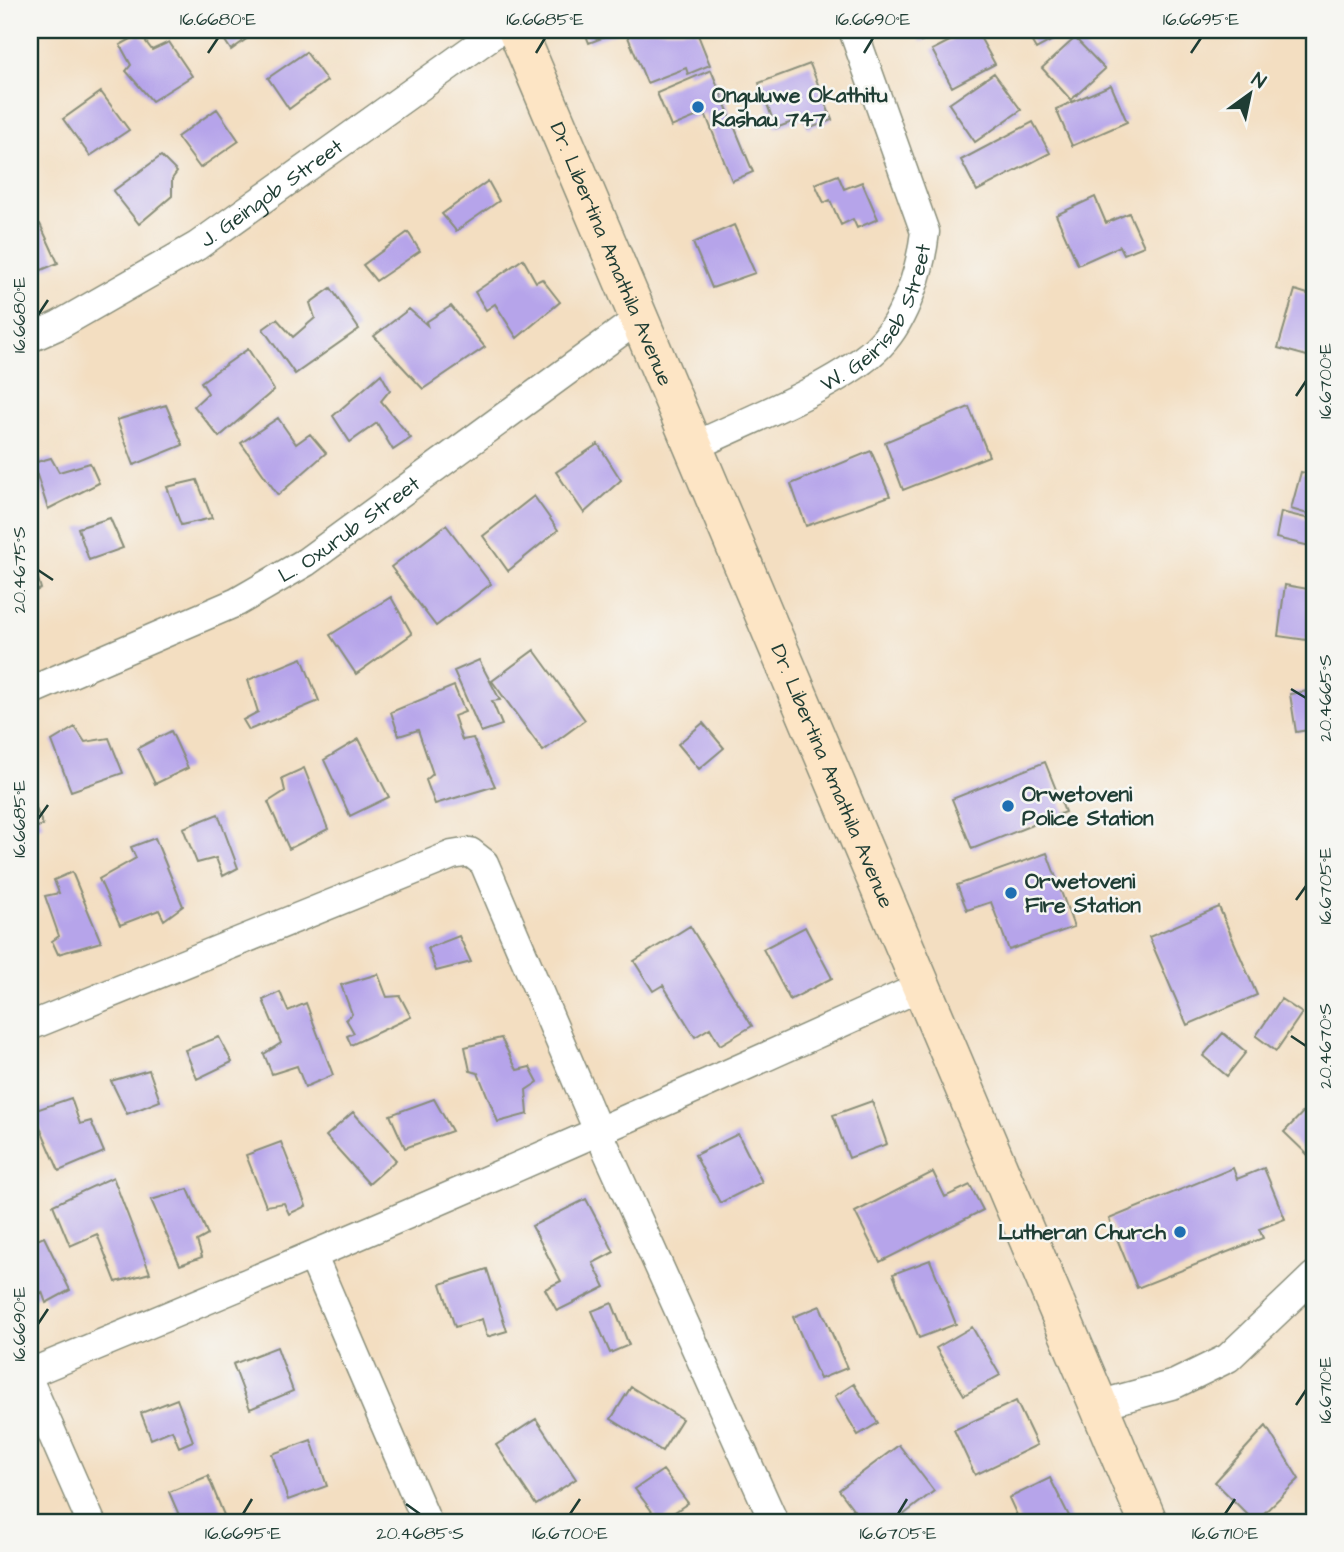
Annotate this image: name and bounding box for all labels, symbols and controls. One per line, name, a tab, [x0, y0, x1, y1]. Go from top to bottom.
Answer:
text: 16.6680°E	[180, 7, 257, 32]
text: 16.6685°E	[506, 7, 584, 32]
text: 16.6690°E	[836, 7, 911, 32]
text: 16.6695°E	[1163, 7, 1239, 32]
north arrow	[1214, 60, 1284, 130]
text: N	[1246, 66, 1271, 96]
place label: Onguluwe Okathitu Kashau 747	[712, 81, 888, 134]
marker: Onguluwe Okathitu Kashau 747	[690, 99, 706, 115]
street label: Dr. Libertina Amathila Avenue	[543, 118, 680, 390]
street label: J. Geingob Street	[194, 131, 349, 254]
street label: W. Geiriseb Street	[815, 241, 938, 398]
text: 16.6680°E	[7, 276, 32, 353]
text: 16.6700°E	[1313, 343, 1338, 419]
street label: L. Oxurub Street	[273, 469, 426, 590]
text: 20.4675°S	[7, 526, 32, 614]
street label: Dr. Libertina Amathila Avenue	[764, 640, 901, 912]
text: 20.4665°S	[1313, 654, 1338, 742]
text: 16.6685°E	[7, 780, 32, 858]
place label: Orwetoveni Police Station	[1022, 780, 1154, 833]
marker: Orwetoveni Police Station	[1000, 798, 1016, 814]
text: 16.6705°E	[1313, 847, 1338, 925]
place label: Orwetoveni Fire Station	[1025, 867, 1141, 920]
marker: Orwetoveni Fire Station	[1003, 885, 1019, 901]
text: 20.4670°S	[1313, 1003, 1338, 1089]
place label: Lutheran Church	[998, 1218, 1167, 1247]
marker: Lutheran Church	[1172, 1224, 1188, 1240]
text: 16.6690°E	[7, 1286, 32, 1361]
text: 16.6710°E	[1313, 1356, 1338, 1423]
text: 16.6695°E	[205, 1521, 281, 1546]
text: 20.4685°S	[376, 1521, 464, 1546]
text: 16.6700°E	[532, 1521, 608, 1546]
text: 16.6705°E	[859, 1521, 937, 1546]
text: 16.6710°E	[1192, 1521, 1259, 1546]

